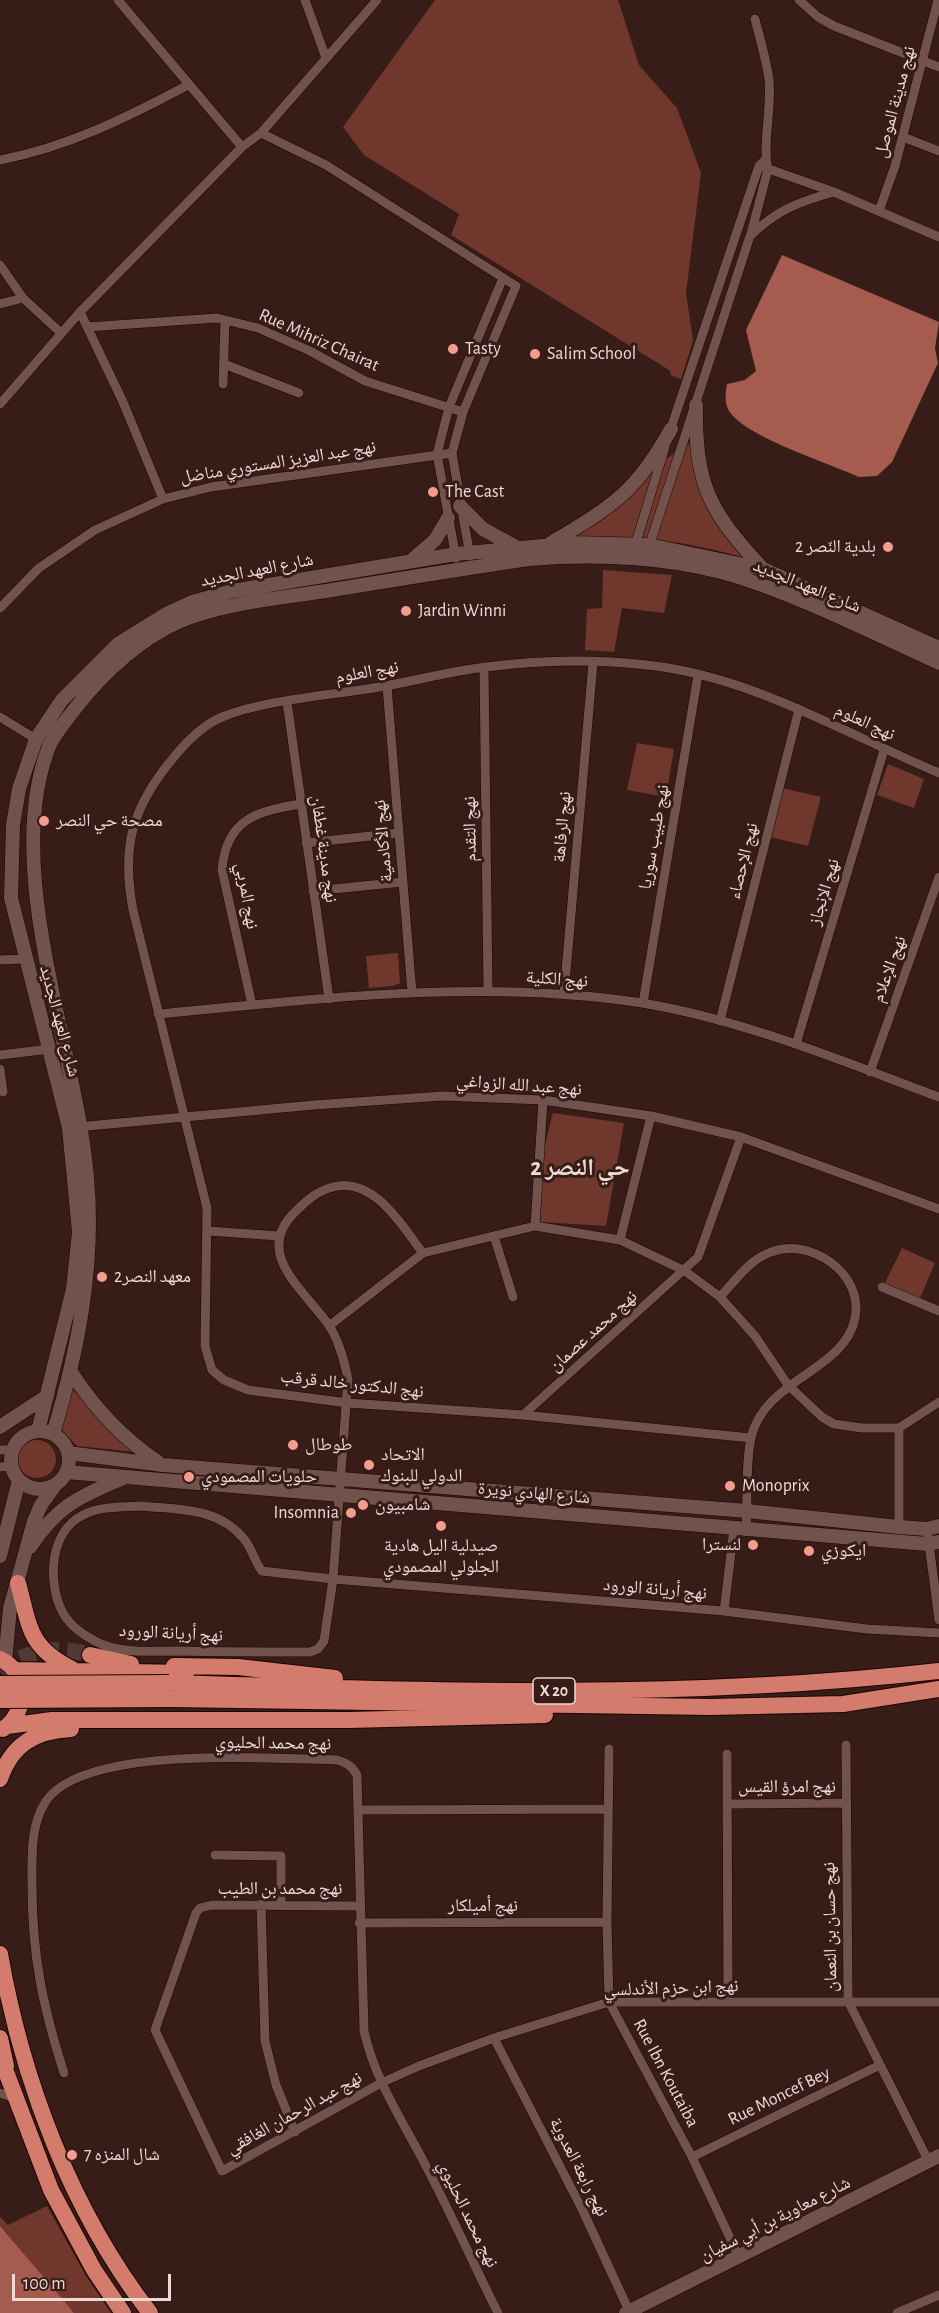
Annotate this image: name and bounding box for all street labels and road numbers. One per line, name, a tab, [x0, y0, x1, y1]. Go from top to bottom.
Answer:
street label: نهج مدينة الموصل	[870, 44, 920, 160]
street label: Rue Mihriz Chairat	[255, 304, 383, 376]
street label: نهج عبد العزيز المستوري مناضل	[178, 436, 378, 488]
street label: شارع العهد الجديد	[199, 548, 315, 592]
street label: شارع العهد الجديد	[750, 555, 864, 617]
street label: نهج العلوم	[334, 656, 400, 688]
street label: نهج العلوم	[831, 699, 899, 745]
street label: نهج طبيب سوريا	[634, 783, 674, 891]
street label: نهج الرفاهة	[548, 790, 576, 864]
street label: نهج مدينة غطفان	[306, 794, 342, 904]
street label: نهج التقدم	[459, 796, 481, 862]
street label: نهج الأكادمية	[369, 799, 397, 883]
street label: نهج الإحصاء	[723, 820, 763, 902]
street label: نهج الإنجاز	[804, 856, 844, 928]
street label: نهج المربي	[231, 861, 263, 931]
street label: نهج الإعلام	[867, 933, 911, 1005]
street label: شارع العهد الجديد	[35, 963, 85, 1079]
street label: نهج الكلية	[525, 966, 589, 992]
street label: نهج عبد الله الزواغي	[456, 1070, 582, 1100]
street label: نهج محمد عصمان	[544, 1286, 642, 1376]
street label: نهج الدكتور خالد قرقب	[279, 1366, 425, 1402]
street label: شارع الهادي نويرة	[477, 1477, 591, 1509]
street label: نهج أريانة الورود	[602, 1574, 708, 1604]
street label: نهج أريانة الورود	[118, 1619, 224, 1647]
road number: X 20	[533, 1678, 575, 1704]
street label: نهج محمد الحليوي	[215, 1731, 331, 1755]
street label: نهج امرؤ القيس	[738, 1776, 836, 1798]
street label: نهج حسان بن النعمان	[818, 1862, 842, 1992]
street label: نهج محمد بن الطيب	[218, 1878, 342, 1900]
street label: نهج أميلكار	[448, 1895, 518, 1917]
street label: نهج ابن حزم الأندلسي	[603, 1975, 739, 2001]
street label: Rue Ibn Koutaiba	[628, 2015, 704, 2131]
street label: Rue Moncef Bey	[724, 2062, 834, 2130]
street label: نهج عبد الرحمان الغافقي	[222, 2067, 366, 2159]
street label: نهج رابعة العدوية	[545, 2114, 613, 2220]
street label: نهج محمد الحليوي	[433, 2157, 503, 2271]
street label: شارع معاوية بن أبي سفيان	[696, 2172, 854, 2266]

